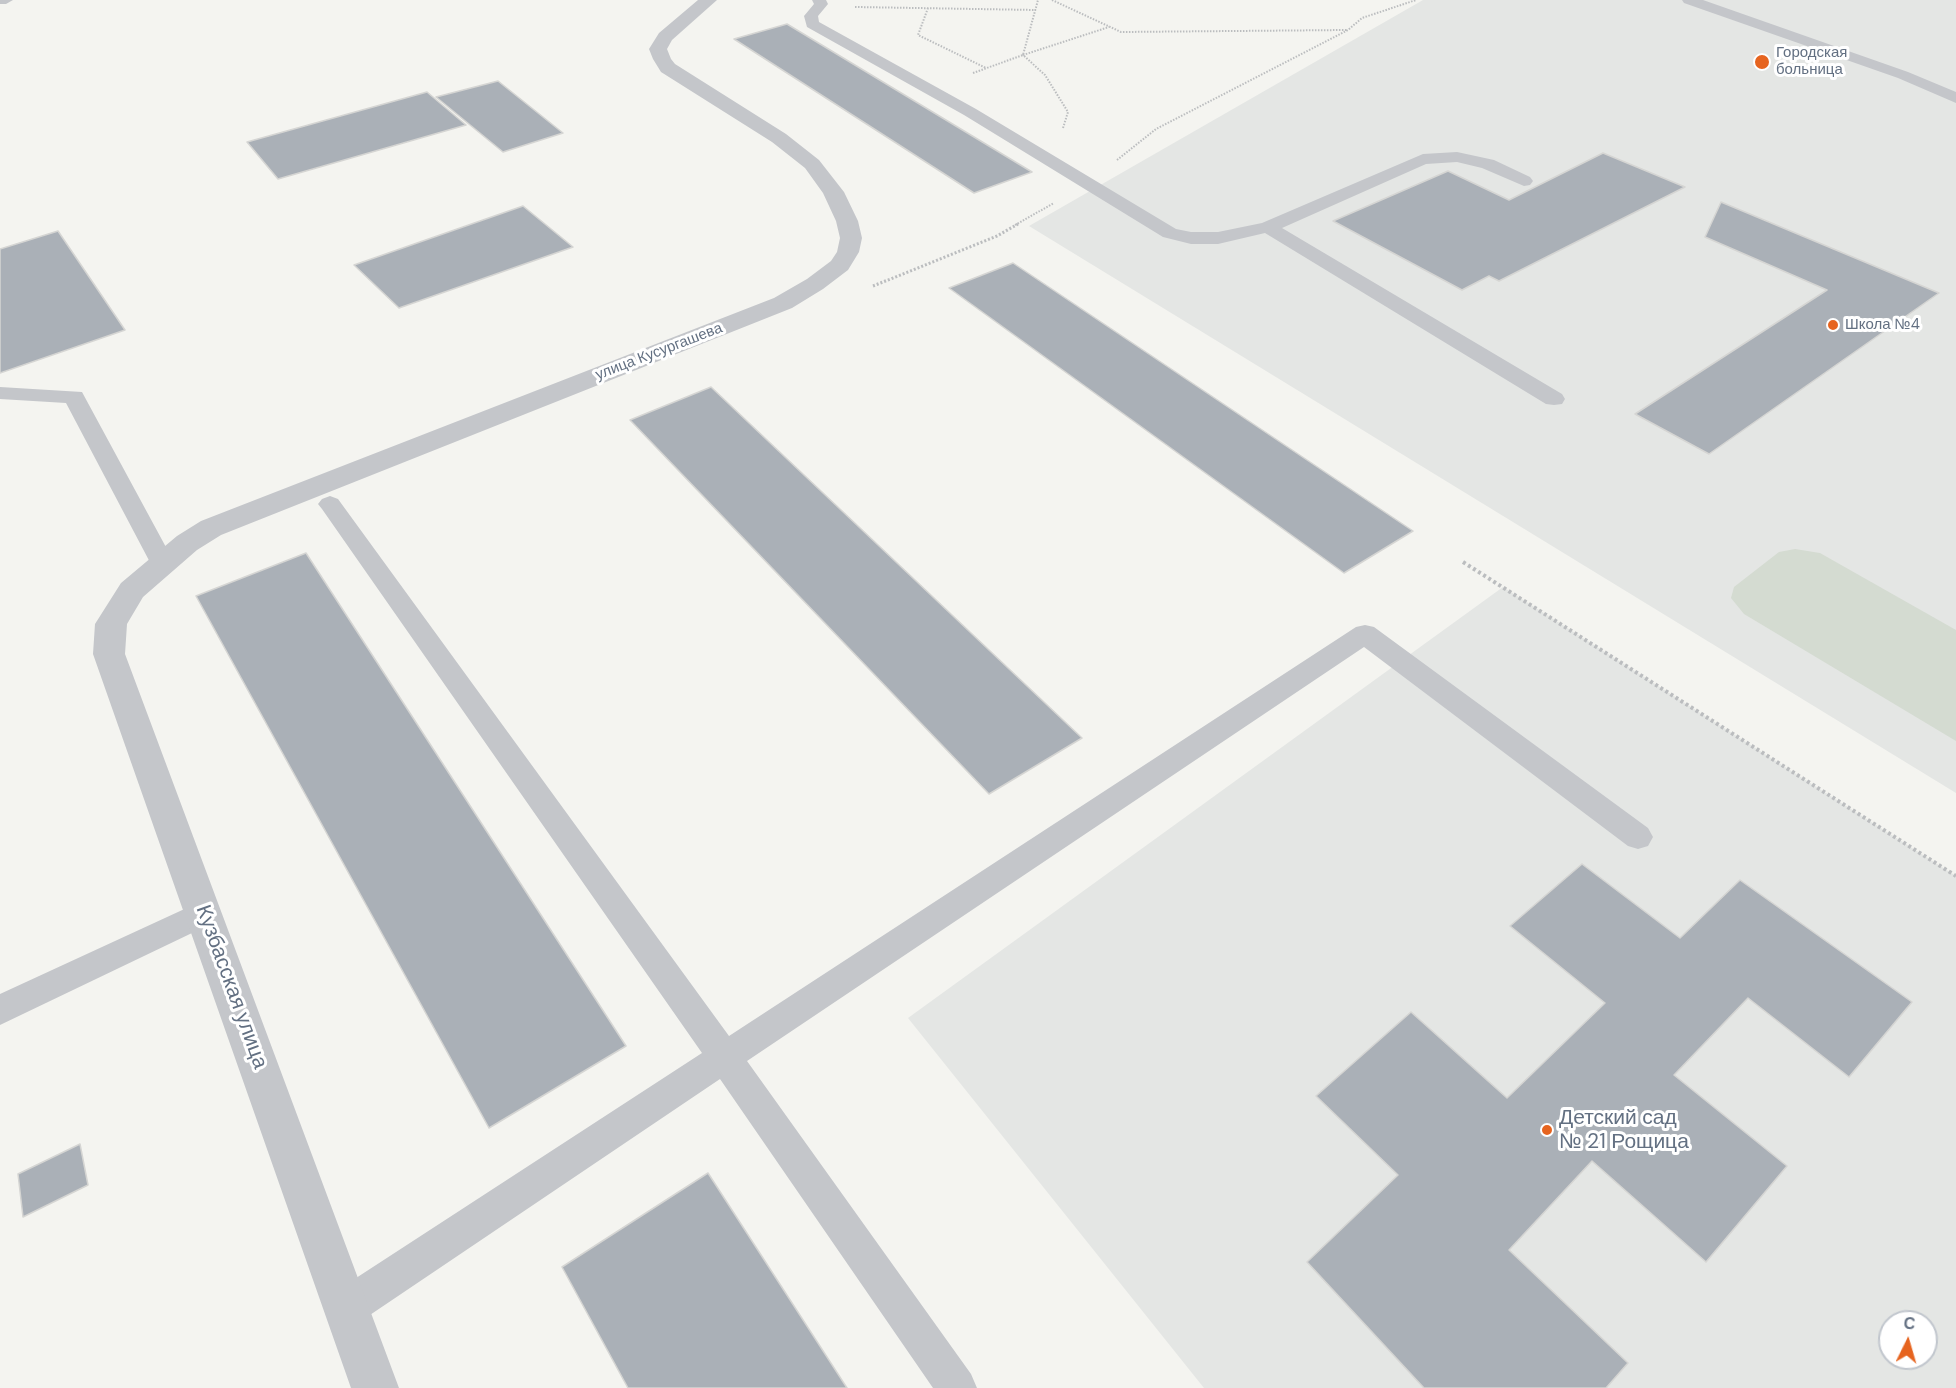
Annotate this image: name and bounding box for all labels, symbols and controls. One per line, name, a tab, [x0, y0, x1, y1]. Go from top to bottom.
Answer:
place label: Городская больница	[1776, 44, 1847, 79]
marker: Городская больница	[1753, 53, 1771, 71]
place label: Школа №4	[1845, 316, 1920, 334]
marker: Школа №4	[1826, 318, 1840, 332]
street label: улица Кусургашева	[593, 320, 725, 384]
street label: Кузбасская улица	[190, 902, 272, 1072]
place label: Детский сад № 21 Рощица	[1559, 1105, 1689, 1155]
marker: Детский сад № 21 Рощица	[1540, 1123, 1554, 1137]
north arrow	[1878, 1310, 1938, 1370]
text: С	[1903, 1313, 1916, 1335]

